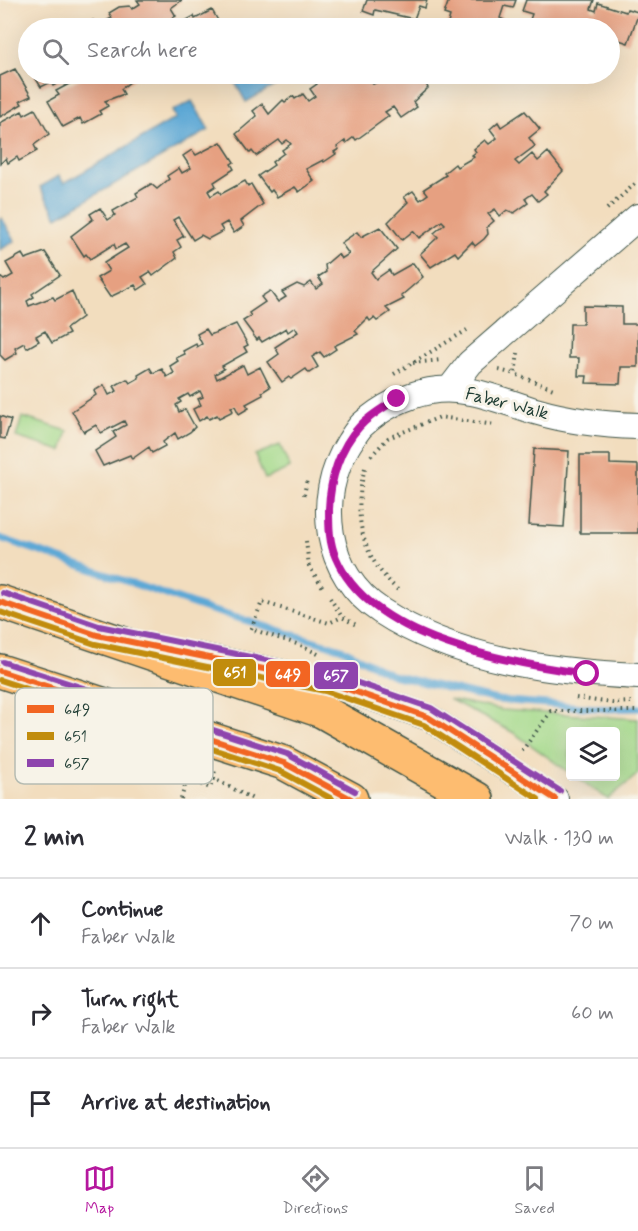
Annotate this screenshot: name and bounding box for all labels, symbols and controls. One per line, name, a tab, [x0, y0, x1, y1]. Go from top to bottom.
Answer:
search box	[18, 18, 620, 84]
icon: search	[39, 35, 72, 68]
text: Search here	[87, 37, 198, 65]
street label: Faber Walk	[463, 382, 551, 426]
route end	[383, 385, 409, 411]
line badge: 651	[212, 658, 257, 687]
line badge: 649	[265, 660, 311, 688]
route start	[573, 660, 599, 686]
line badge: 657	[313, 661, 359, 690]
text: 651	[224, 663, 246, 684]
text: 649	[275, 665, 301, 686]
text: 657	[323, 666, 349, 687]
legend	[15, 688, 213, 784]
text: 649	[64, 700, 90, 721]
text: 651	[64, 727, 87, 748]
map controls	[566, 727, 620, 781]
button: layers	[566, 727, 620, 781]
text: 657	[64, 754, 90, 775]
text: 2 min	[24, 821, 85, 855]
text: Walk · 130 m	[505, 825, 614, 852]
text: Continue	[81, 896, 163, 924]
icon: ahead	[24, 907, 57, 940]
text: 70 m	[569, 910, 614, 937]
text: Faber Walk	[81, 924, 175, 951]
text: Turn right	[81, 986, 179, 1014]
icon: right	[24, 997, 57, 1030]
text: 60 m	[571, 1000, 614, 1027]
text: Faber Walk	[81, 1014, 175, 1041]
icon: arrive	[24, 1087, 57, 1120]
text: Arrive at destination	[81, 1089, 271, 1117]
tab: Map	[83, 1162, 116, 1219]
tab: Directions	[282, 1162, 348, 1219]
tab: Saved	[514, 1162, 555, 1219]

